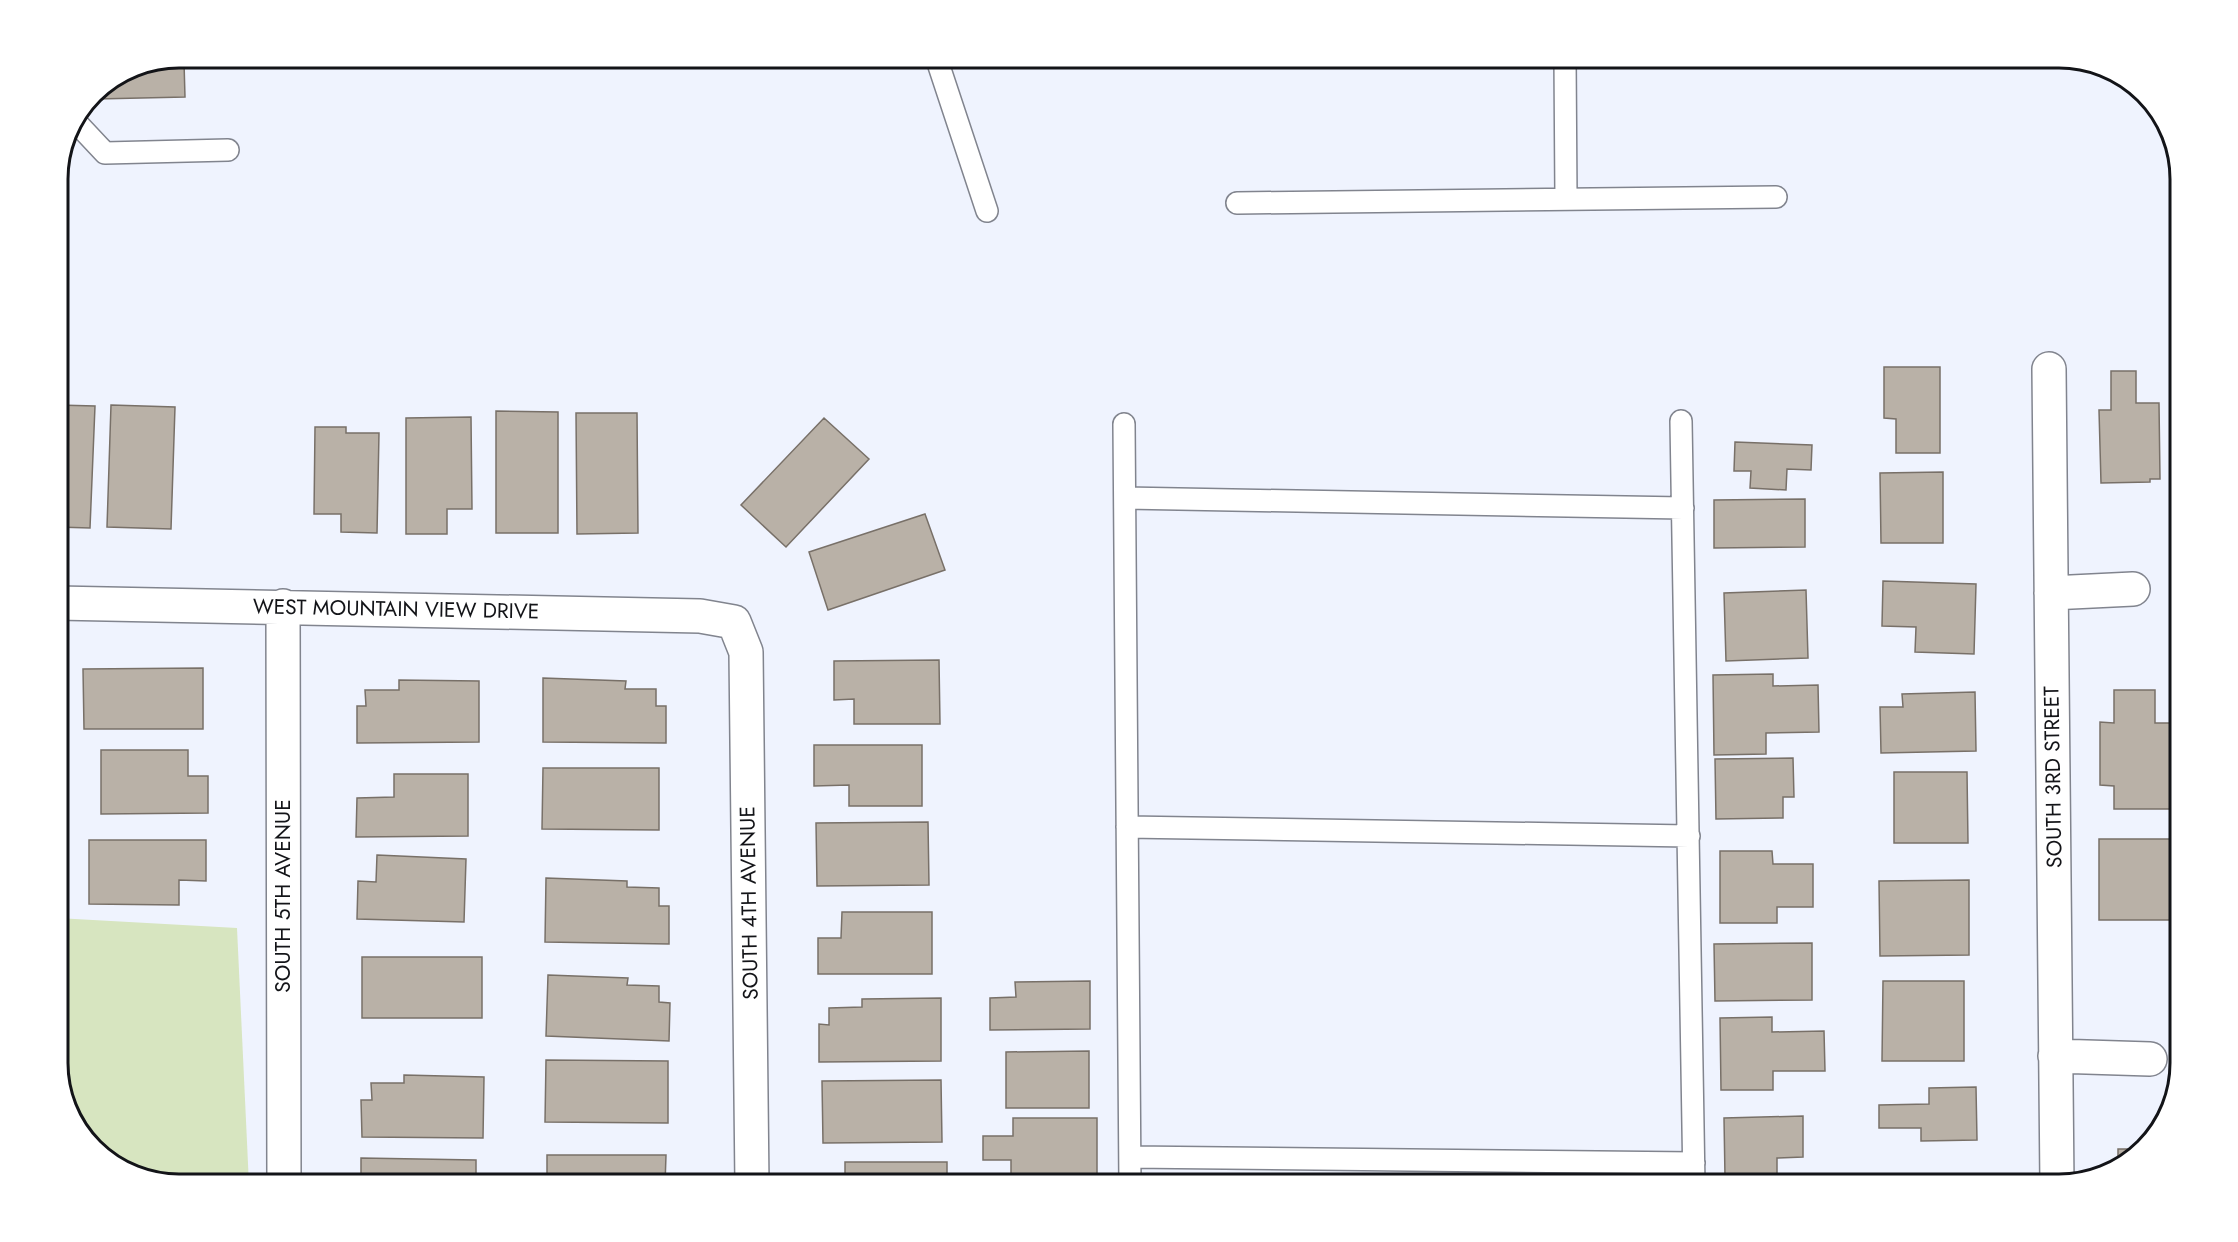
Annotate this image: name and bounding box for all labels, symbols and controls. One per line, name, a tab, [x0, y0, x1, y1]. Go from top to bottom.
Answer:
street label: WEST MOUNTAIN VIEW DRIVE	[253, 592, 539, 626]
street label: SOUTH 3RD STREET	[2036, 686, 2070, 868]
street label: SOUTH 5TH AVENUE	[268, 799, 298, 993]
street label: SOUTH 4TH AVENUE	[732, 806, 766, 1000]

